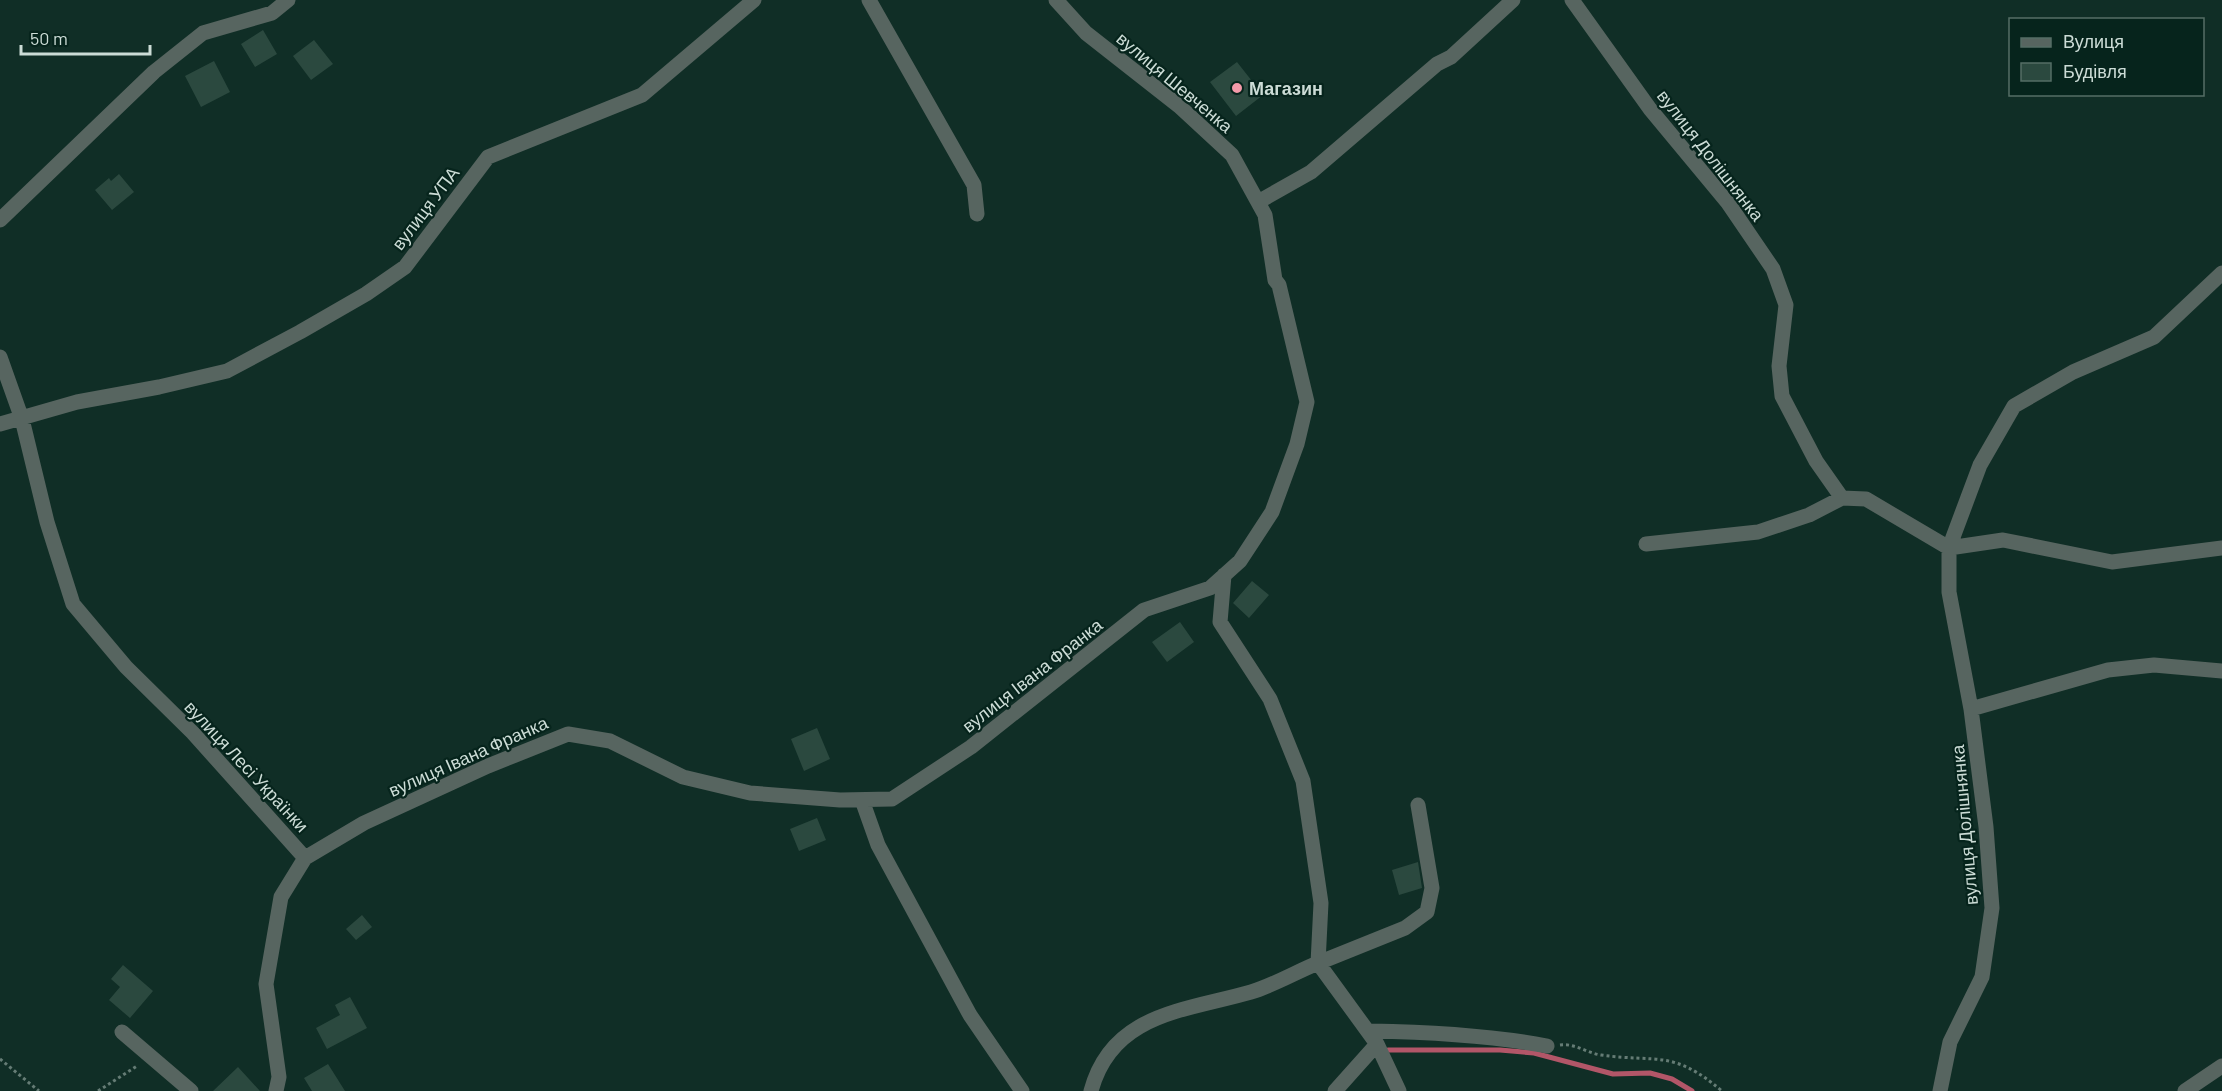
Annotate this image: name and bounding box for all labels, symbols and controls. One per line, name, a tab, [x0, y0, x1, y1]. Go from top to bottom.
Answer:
scale bar	[21, 18, 150, 56]
legend	[2009, 18, 2204, 96]
text: 50 m	[30, 27, 68, 49]
street label: вулиця Шевченка	[1112, 27, 1238, 138]
text: Вулиця	[2063, 30, 2124, 52]
text: Будівля	[2063, 60, 2127, 82]
place label: Магазин	[1249, 77, 1323, 99]
marker: Магазин	[1230, 81, 1244, 95]
street label: вулиця Долішнянка	[1653, 85, 1770, 226]
street label: вулиця УПА	[387, 162, 463, 254]
street label: вулиця Івана Франка	[958, 613, 1107, 737]
street label: вулиця Лесі Українки	[180, 696, 314, 836]
street label: вулиця Івана Франка	[385, 711, 552, 801]
street label: вулиця Долішнянка	[1946, 743, 1982, 906]

